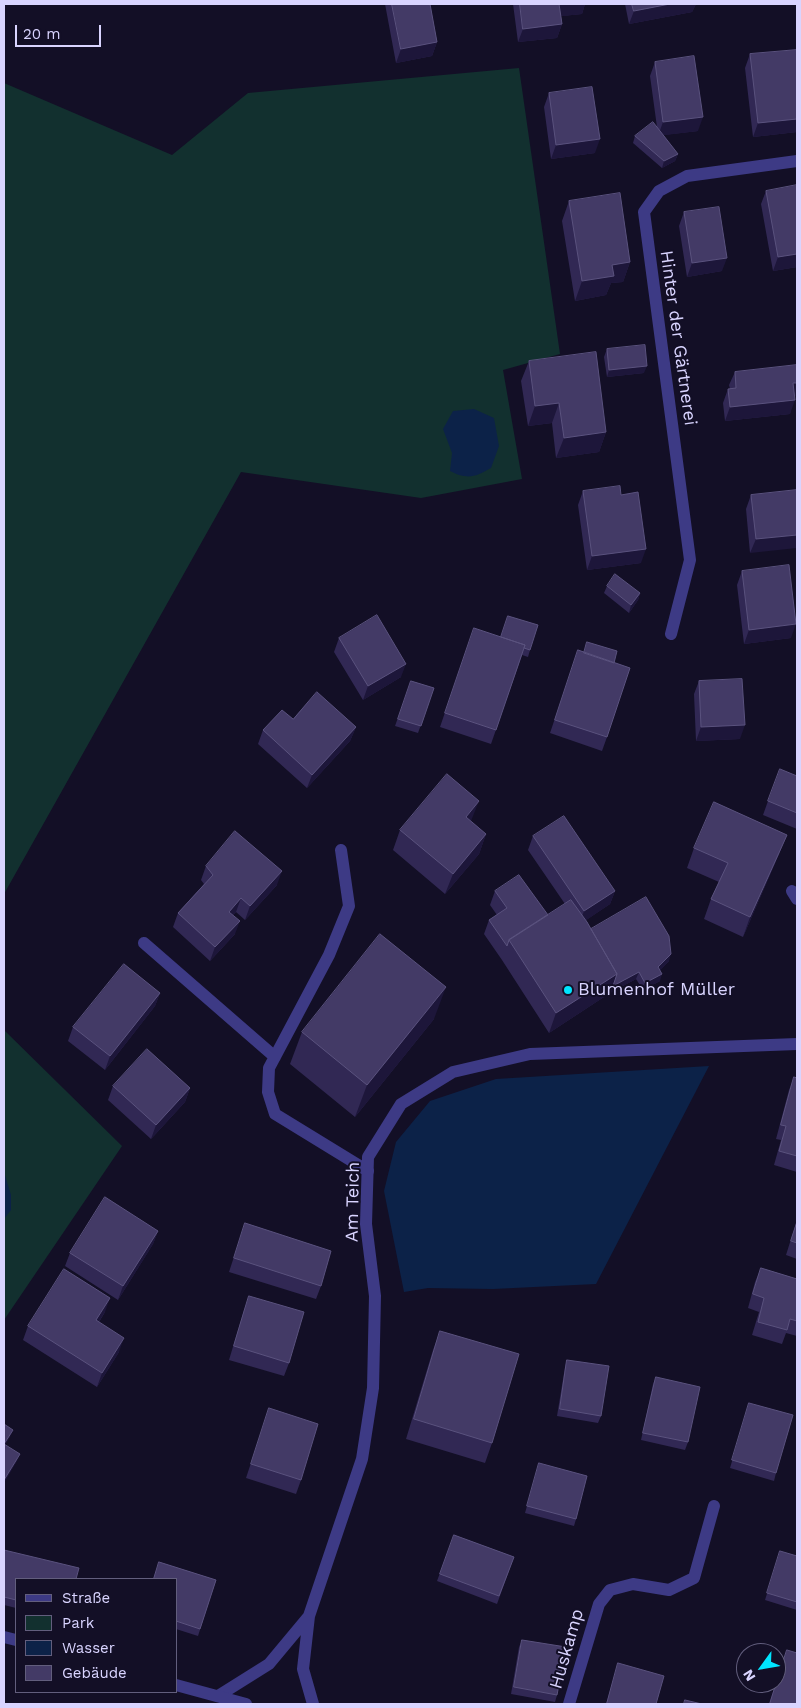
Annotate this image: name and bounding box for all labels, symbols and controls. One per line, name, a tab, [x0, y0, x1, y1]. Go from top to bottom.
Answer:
scale bar	[18, 15, 104, 47]
text: 20 m	[23, 25, 61, 43]
street label: Hinter der Gärtnerei	[655, 249, 701, 427]
place label: Blumenhof Müller	[578, 979, 735, 1001]
marker: Blumenhof Müller	[562, 984, 574, 996]
street label: Am Teich	[341, 1162, 365, 1242]
legend	[15, 1578, 178, 1693]
text: Straße	[62, 1589, 110, 1607]
street label: Huskamp	[545, 1606, 589, 1692]
text: Park	[62, 1614, 94, 1632]
text: Wasser	[62, 1639, 115, 1657]
north arrow	[736, 1643, 786, 1693]
text: Gebäude	[62, 1664, 127, 1682]
text: N	[740, 1667, 759, 1684]

